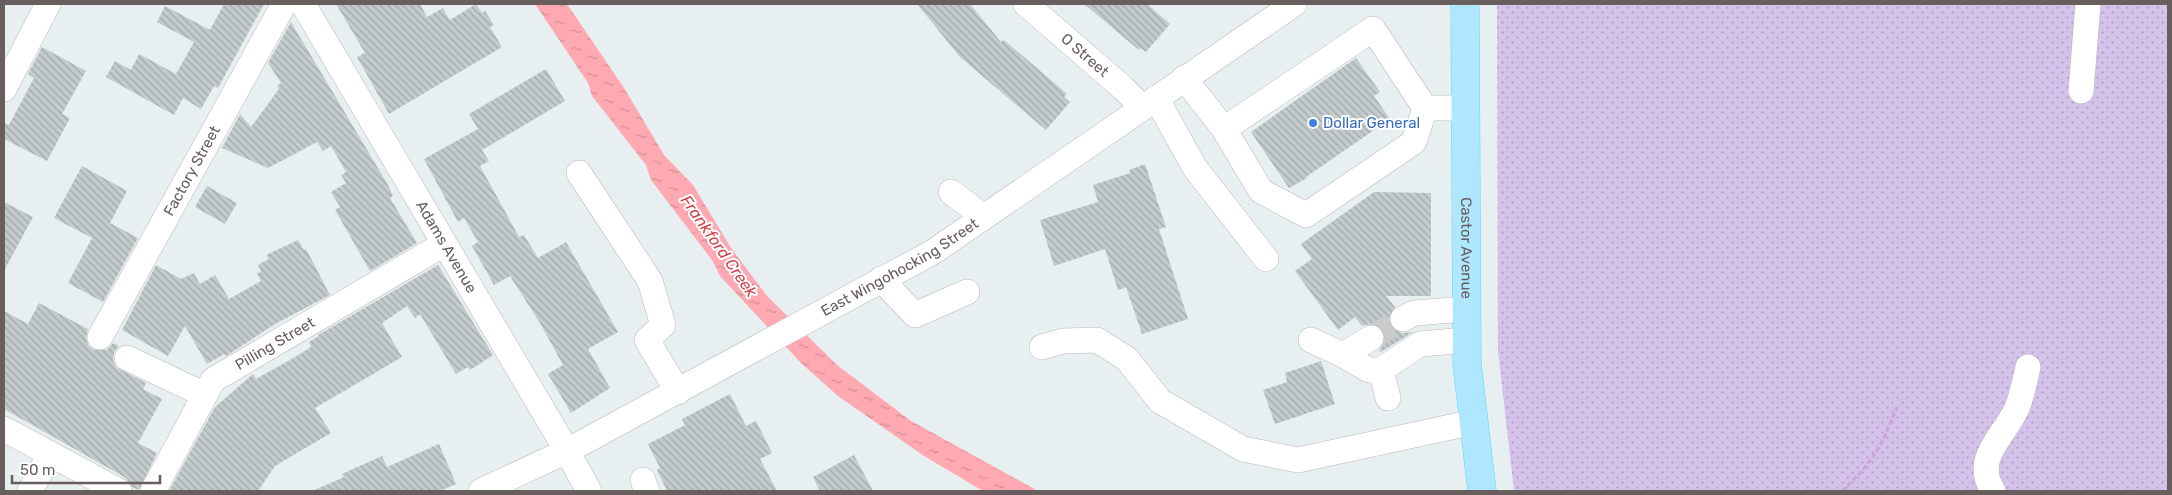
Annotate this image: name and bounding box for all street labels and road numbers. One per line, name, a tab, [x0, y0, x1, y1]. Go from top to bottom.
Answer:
street label: O Street	[1057, 30, 1113, 81]
street label: Factory Street	[160, 122, 224, 219]
street label: Adams Avenue	[412, 197, 481, 296]
street label: Castor Avenue	[1457, 197, 1476, 299]
street label: East Wingohocking Street	[818, 214, 982, 320]
street label: Pilling Street	[232, 313, 318, 374]

